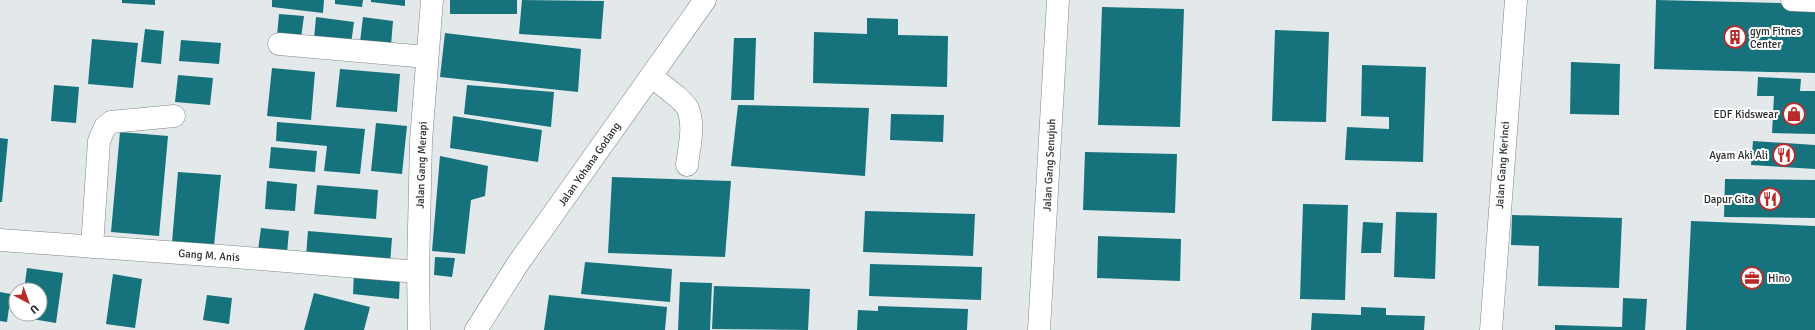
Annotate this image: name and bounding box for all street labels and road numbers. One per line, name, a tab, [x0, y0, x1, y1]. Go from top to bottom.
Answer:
street label: Jalan Gang Senujuh	[1041, 118, 1058, 212]
street label: Jalan Yohana Godang	[556, 120, 623, 209]
street label: Jalan Gang Merapi	[413, 121, 430, 209]
street label: Jalan Gang Kerinci	[1493, 121, 1512, 209]
street label: Gang M. Anis	[178, 247, 240, 264]

